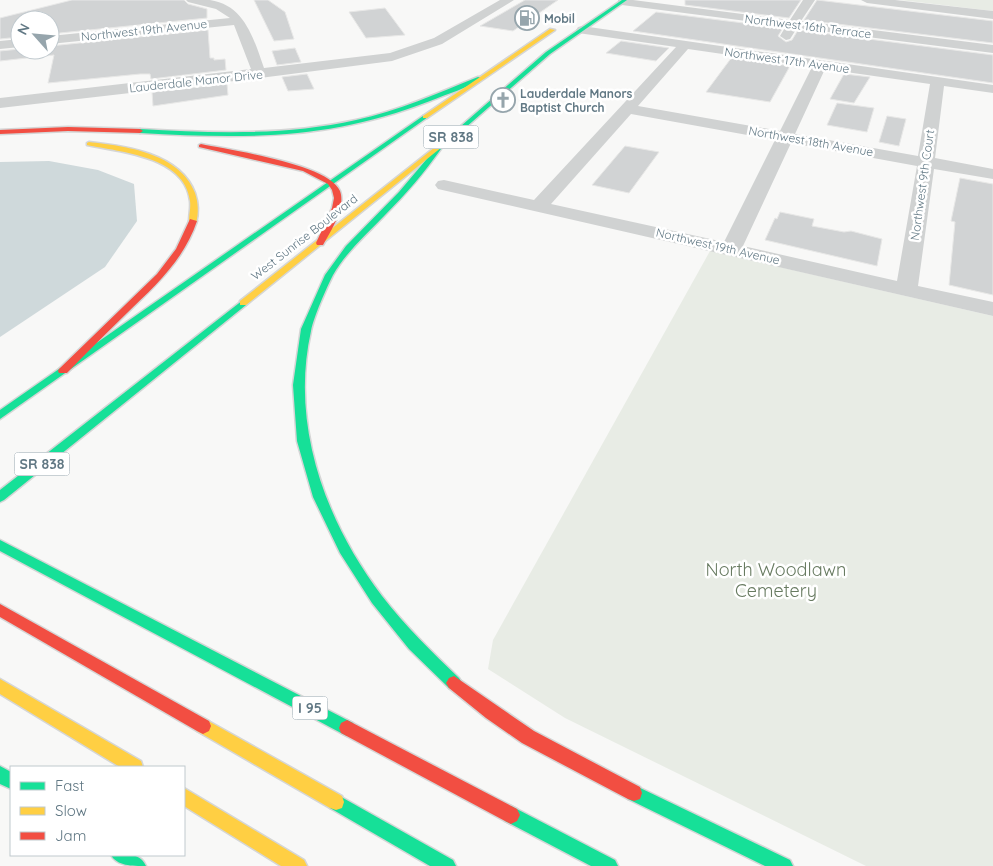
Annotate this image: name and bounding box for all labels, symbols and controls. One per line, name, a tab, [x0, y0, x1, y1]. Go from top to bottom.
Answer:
fuel station icon: Mobil	[514, 5, 540, 31]
north arrow	[10, 10, 60, 60]
place label: Mobil	[544, 11, 575, 26]
street label: Northwest 16th Terrace	[744, 11, 872, 41]
street label: Northwest 19th Avenue	[80, 16, 208, 44]
text: N	[13, 20, 34, 38]
street label: Northwest 17th Avenue	[724, 44, 851, 76]
street label: Lauderdale Manor Drive	[128, 67, 264, 95]
place label: Lauderdale Manors Baptist Church	[520, 86, 633, 115]
church icon: Lauderdale Manors Baptist Church	[490, 87, 516, 113]
street label: Northwest 18th Avenue	[747, 123, 875, 159]
road number: SR 838	[424, 125, 478, 148]
street label: Northwest 9th Court	[907, 129, 937, 241]
street label: West Sunrise Boulevard	[248, 191, 360, 283]
street label: Northwest 19th Avenue	[655, 224, 782, 268]
road number: SR 838	[15, 452, 70, 476]
park label: North Woodlawn Cemetery	[706, 558, 846, 602]
road number: I 95	[292, 696, 328, 720]
legend	[10, 766, 185, 856]
text: Fast	[55, 776, 84, 795]
text: Slow	[55, 801, 87, 820]
text: Jam	[55, 826, 86, 845]

